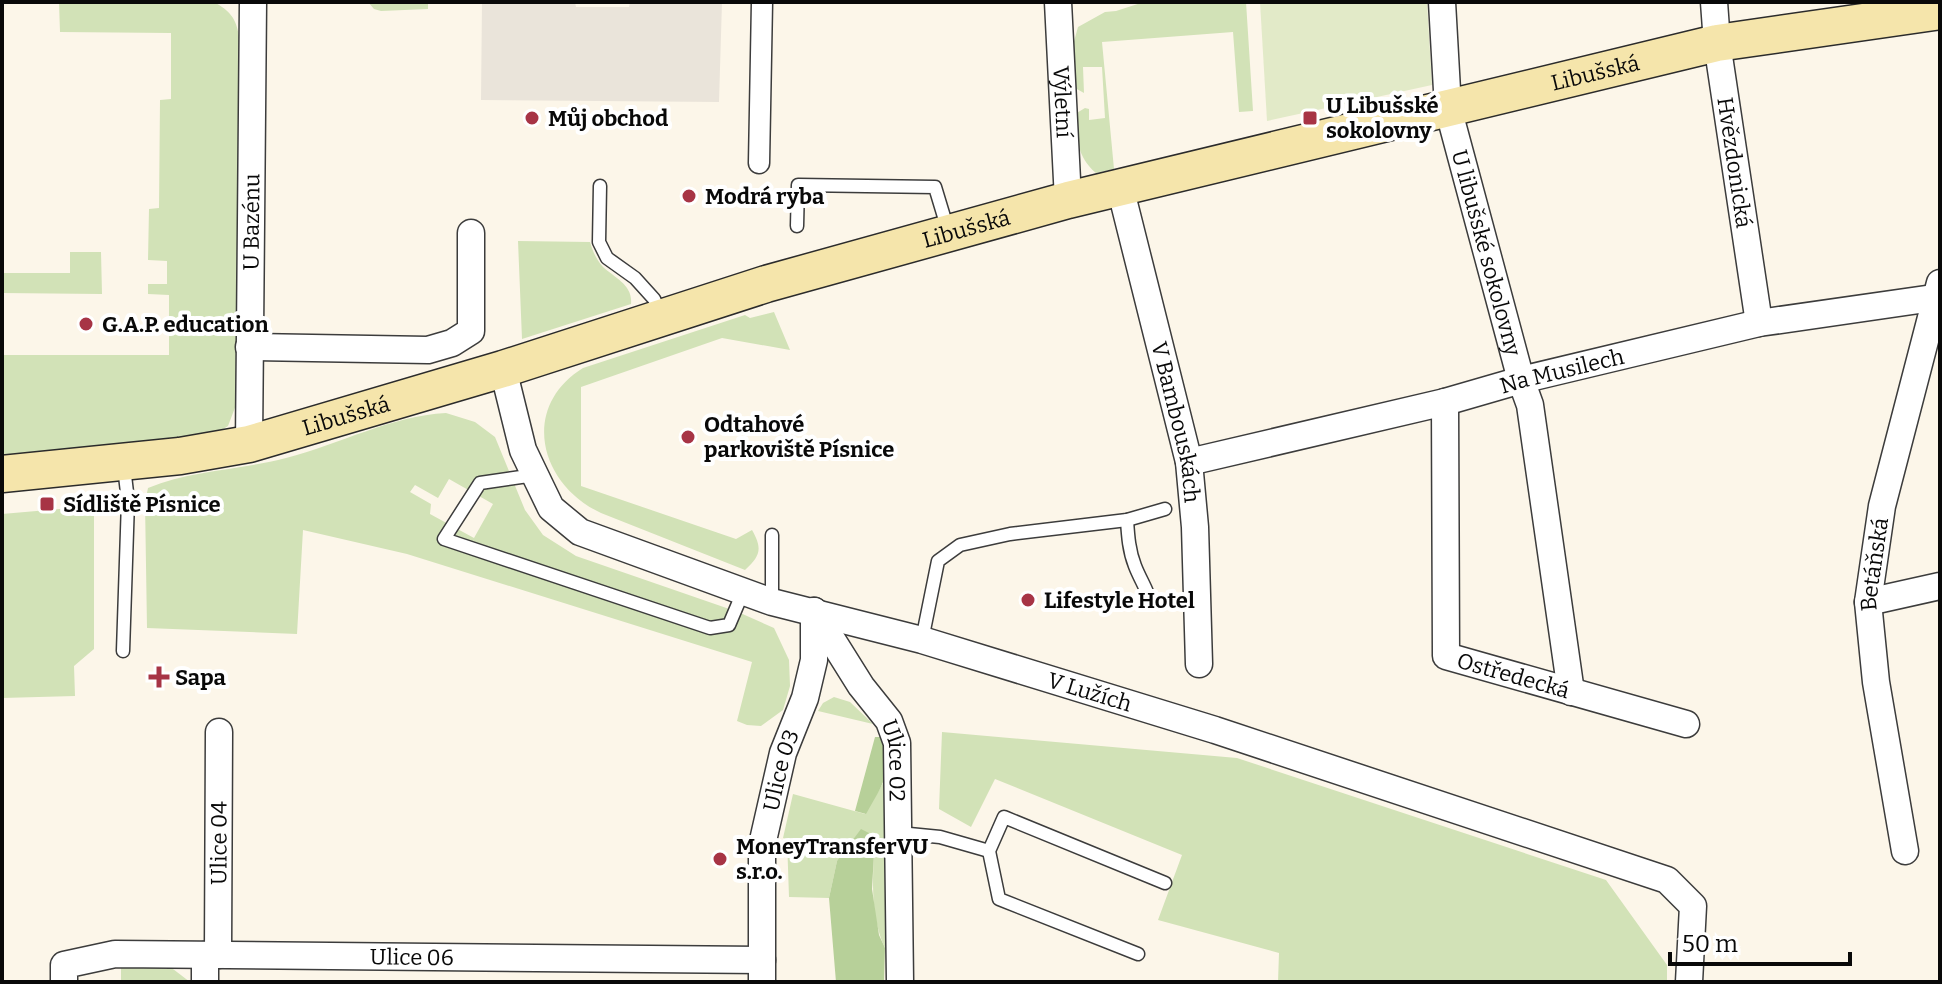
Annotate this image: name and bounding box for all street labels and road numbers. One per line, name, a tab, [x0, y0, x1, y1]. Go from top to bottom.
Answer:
street label: Libušská	[1548, 49, 1642, 97]
street label: Výletní	[1047, 65, 1078, 139]
street label: Hvězdonická	[1711, 95, 1758, 230]
street label: U libušské sokolovny	[1446, 147, 1527, 359]
street label: U Bazénu	[238, 173, 265, 271]
street label: Libušská	[919, 204, 1013, 254]
street label: V Bambouskách	[1145, 339, 1206, 504]
street label: Na Musilech	[1497, 343, 1627, 399]
street label: Libušská	[299, 390, 393, 442]
street label: Betáňská	[1855, 516, 1894, 612]
street label: Ostředecká	[1454, 647, 1573, 704]
street label: V Lužích	[1044, 666, 1135, 718]
street label: Ulice 02	[876, 716, 911, 802]
street label: Ulice 03	[757, 726, 805, 814]
street label: Ulice 04	[205, 801, 233, 885]
street label: Ulice 06	[370, 943, 454, 971]

